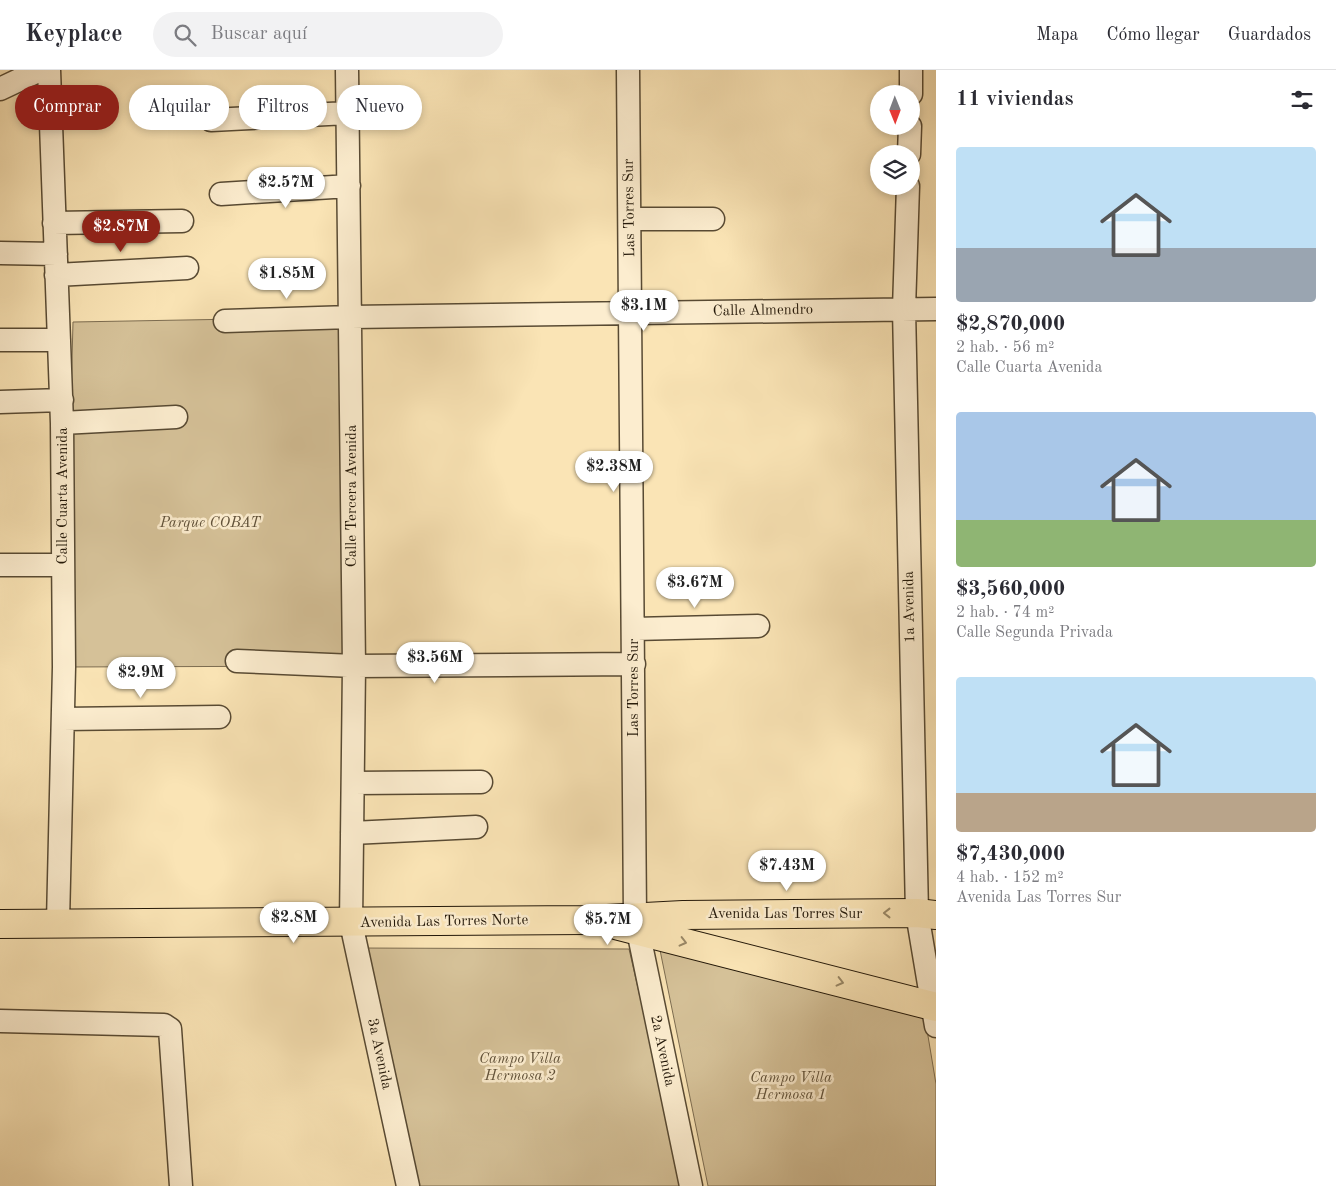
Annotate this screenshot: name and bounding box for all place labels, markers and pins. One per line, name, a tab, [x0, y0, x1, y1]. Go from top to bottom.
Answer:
pin: $2.57M	[245, 166, 327, 209]
pin: $2.87M	[80, 210, 162, 253]
pin: $1.85M	[246, 258, 328, 300]
pin: $3.1M	[609, 290, 679, 332]
pin: $2.38M	[573, 450, 655, 493]
pin: $3.67M	[654, 566, 736, 609]
pin: $3.56M	[394, 642, 476, 684]
pin: $2.9M	[106, 656, 176, 699]
pin: $7.43M	[746, 850, 828, 892]
pin: $2.8M	[259, 902, 329, 944]
pin: $5.7M	[573, 904, 643, 946]

